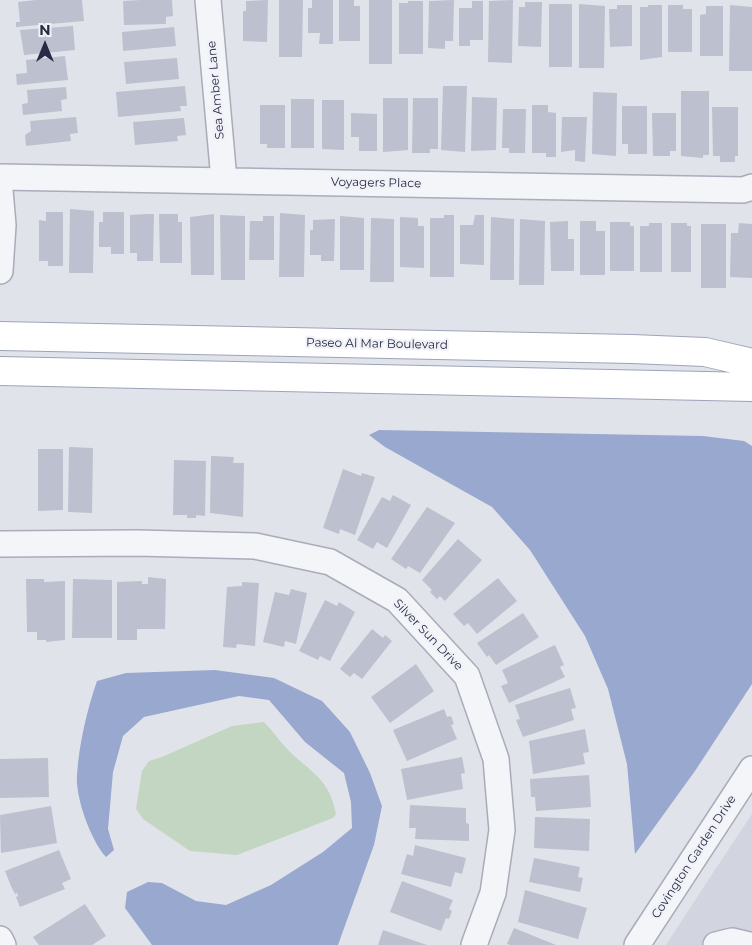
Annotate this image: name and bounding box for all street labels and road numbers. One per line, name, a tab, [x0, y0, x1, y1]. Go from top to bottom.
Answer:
street label: Sea Amber Lane	[205, 40, 227, 140]
street label: Voyagers Place	[331, 175, 421, 191]
street label: Paseo Al Mar Boulevard	[306, 336, 448, 352]
street label: Silver Sun Drive	[390, 596, 466, 674]
street label: Covington Garden Drive	[649, 793, 739, 921]

